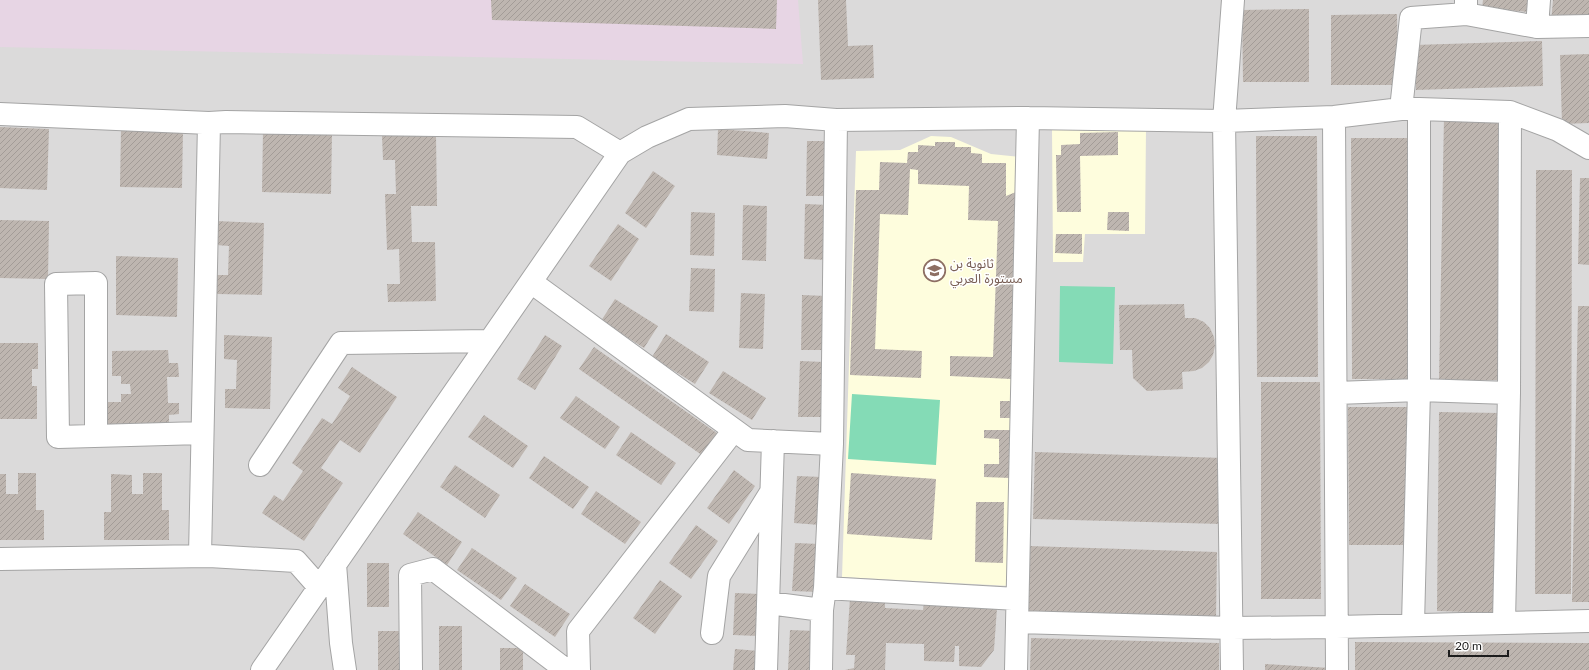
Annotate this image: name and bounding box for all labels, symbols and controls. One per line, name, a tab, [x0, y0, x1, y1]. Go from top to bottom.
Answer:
place label: ثانوية بن مستورة العربي	[950, 255, 1023, 289]
school or university icon: ثانوية بن مستورة العربي	[921, 257, 947, 283]
scale bar	[1449, 632, 1508, 658]
text: 20 m	[1455, 638, 1482, 653]

